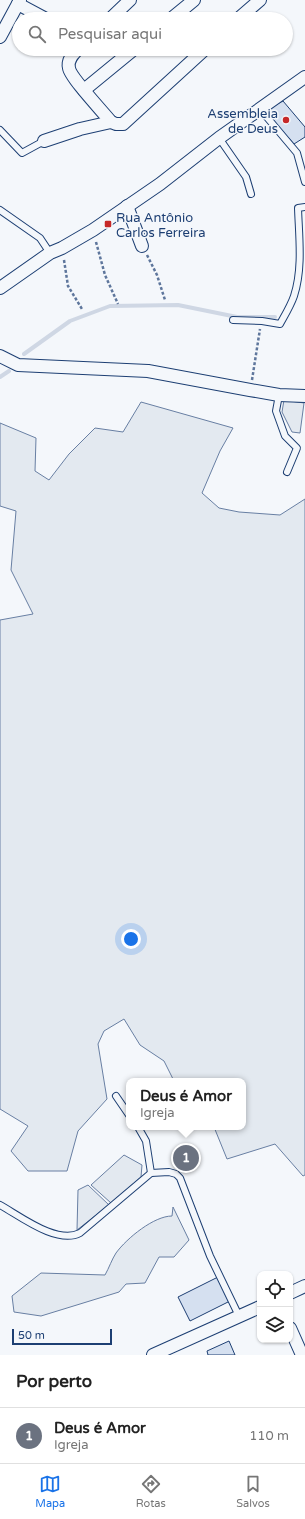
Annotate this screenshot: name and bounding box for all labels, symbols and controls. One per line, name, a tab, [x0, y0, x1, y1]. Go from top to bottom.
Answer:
search box	[12, 12, 293, 56]
icon: search	[26, 23, 48, 45]
text: Pesquisar aqui	[58, 25, 162, 43]
place label: Assembleia de Deus	[207, 106, 278, 137]
marker: Assembleia de Deus	[281, 115, 291, 125]
place label: Rua Antônio Carlos Ferreira	[116, 210, 205, 241]
marker: Rua Antônio Carlos Ferreira	[103, 219, 113, 229]
your location	[121, 929, 141, 949]
popup	[126, 1078, 246, 1130]
text: Deus é Amor	[140, 1087, 232, 1105]
text: Igreja	[140, 1105, 175, 1121]
pin: 1	[173, 1143, 199, 1173]
map controls	[257, 1271, 293, 1343]
button: locate	[257, 1271, 293, 1307]
button: layers	[257, 1307, 293, 1343]
scale bar	[12, 1327, 112, 1346]
text: 50 m	[18, 1329, 45, 1342]
text: Por perto	[16, 1371, 92, 1392]
text: Deus é Amor	[54, 1419, 146, 1437]
text: 1	[25, 1428, 33, 1444]
text: 110 m	[249, 1428, 289, 1444]
text: Igreja	[54, 1437, 88, 1453]
tab: Mapa	[35, 1473, 65, 1510]
tab: Rotas	[136, 1473, 166, 1510]
tab: Salvos	[236, 1473, 270, 1510]

